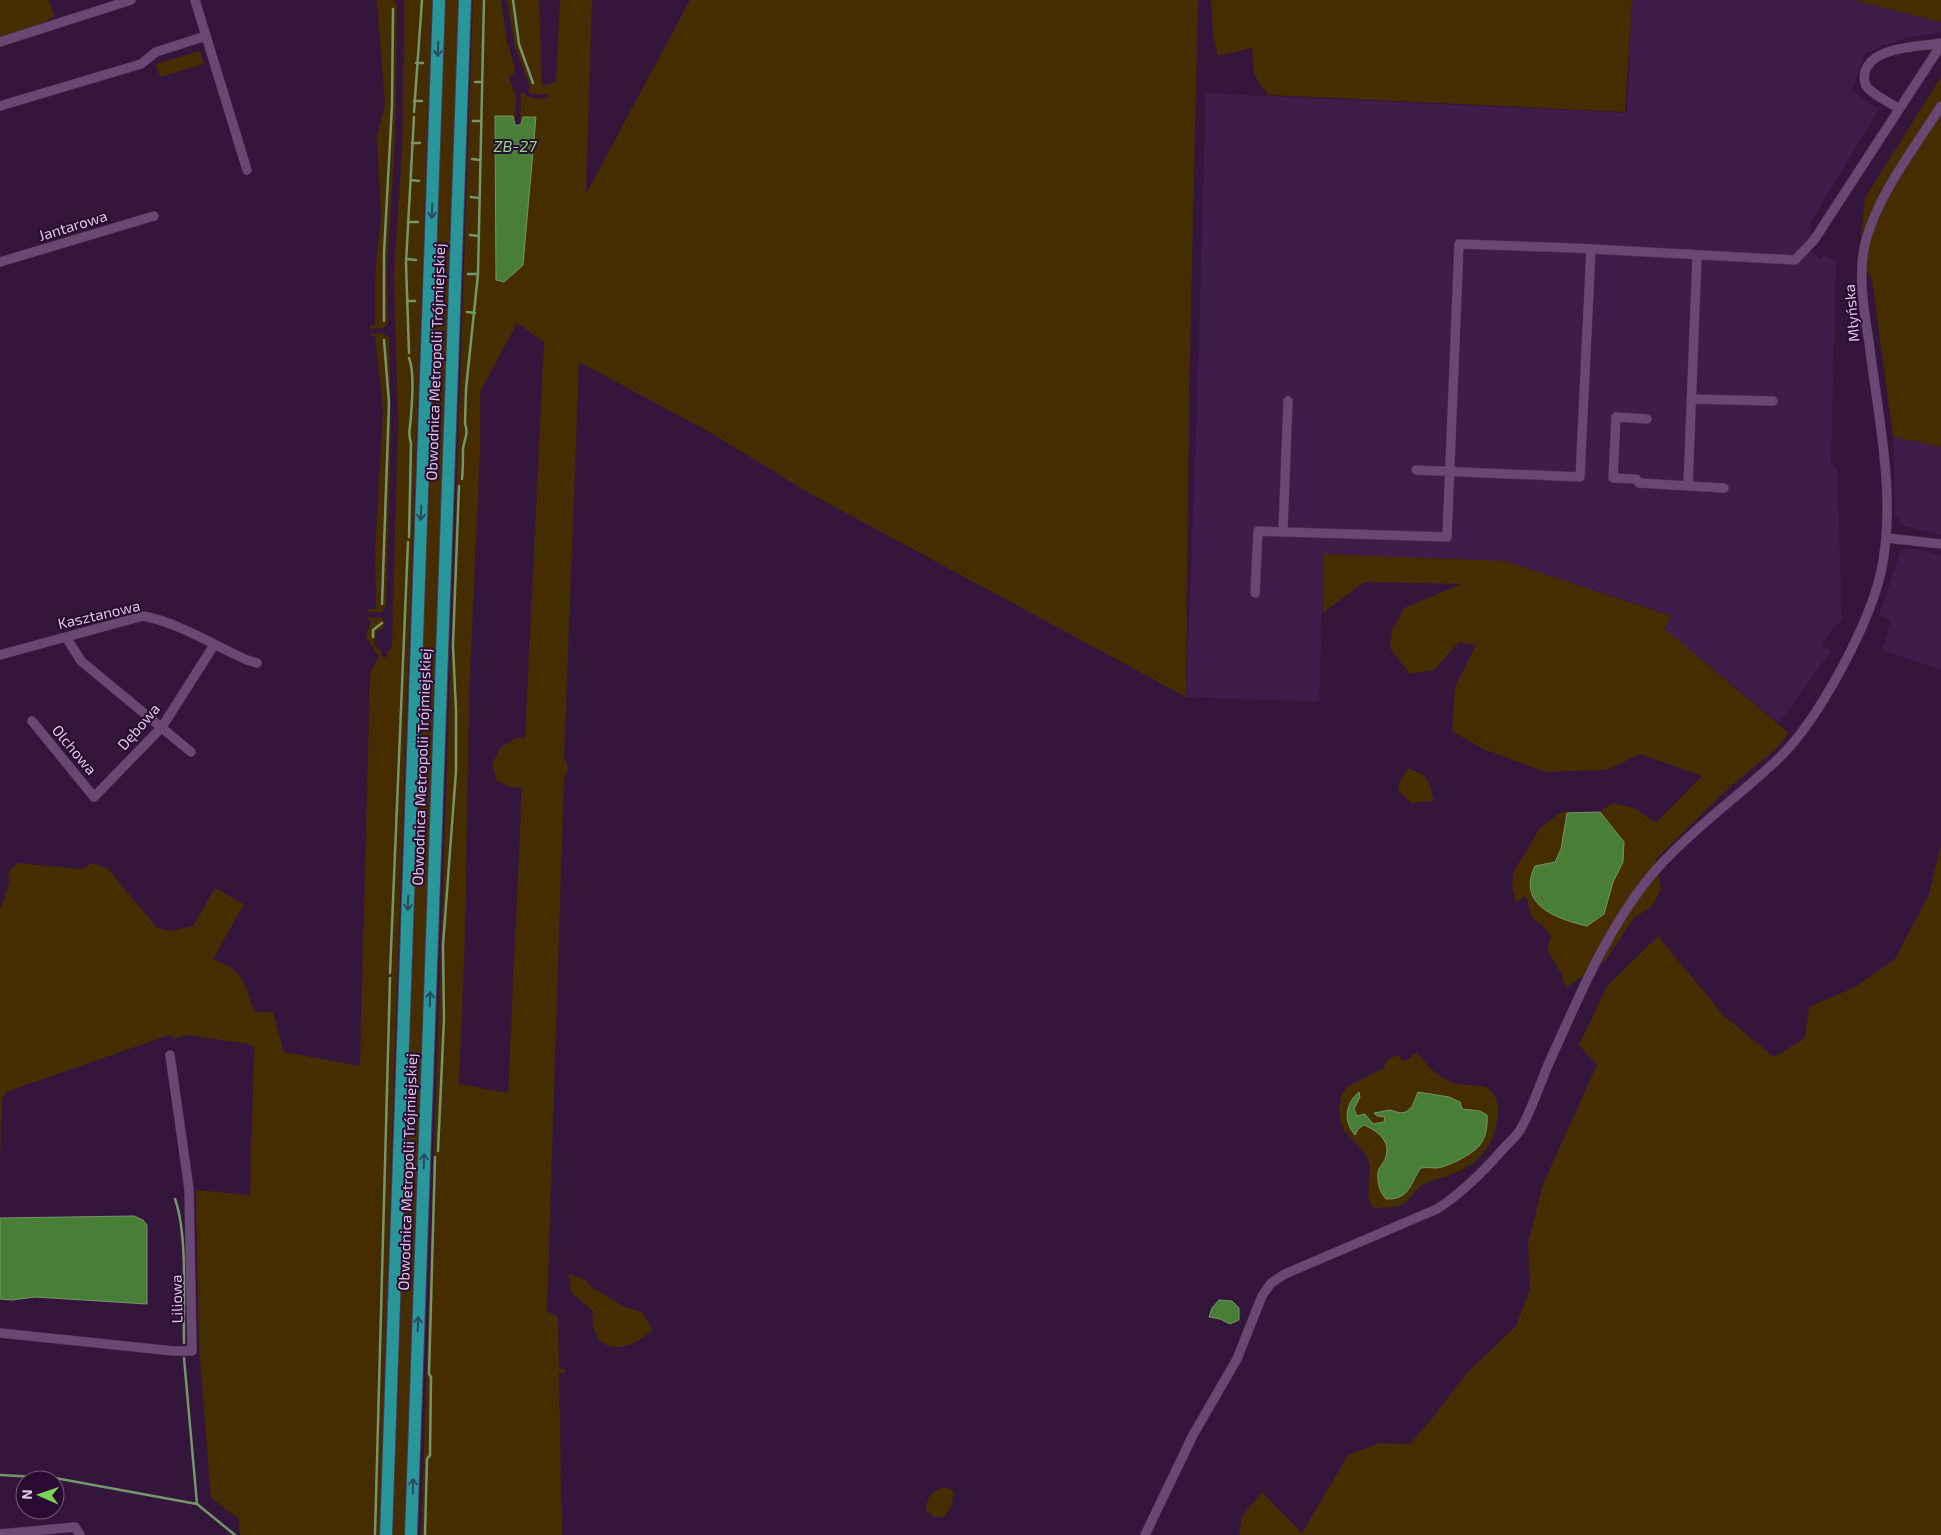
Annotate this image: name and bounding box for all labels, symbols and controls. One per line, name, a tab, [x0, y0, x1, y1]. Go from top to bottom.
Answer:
one-way arrow	[433, 40, 442, 56]
water label: ZB-27	[493, 136, 537, 155]
one-way arrow	[427, 202, 437, 219]
street label: Jantarowa	[36, 206, 109, 244]
street label: Obwodnica Metropolii Trójmiejskiej	[422, 243, 449, 481]
street label: Młyńska	[1840, 283, 1862, 343]
one-way arrow	[416, 505, 426, 521]
street label: Kasztanowa	[56, 596, 142, 632]
street label: Obwodnica Metropolii Trójmiejskiej	[408, 648, 435, 886]
street label: Dębowa	[113, 699, 163, 753]
street label: Olchowa	[49, 721, 101, 778]
one-way arrow	[403, 894, 413, 911]
one-way arrow	[425, 991, 435, 1008]
street label: Obwodnica Metropolii Trójmiejskiej	[394, 1053, 421, 1291]
one-way arrow	[419, 1154, 429, 1170]
street label: Liliowa	[167, 1275, 185, 1323]
one-way arrow	[414, 1316, 423, 1332]
north arrow	[15, 1470, 65, 1520]
one-way arrow	[408, 1479, 417, 1495]
text: N	[18, 1489, 35, 1500]

